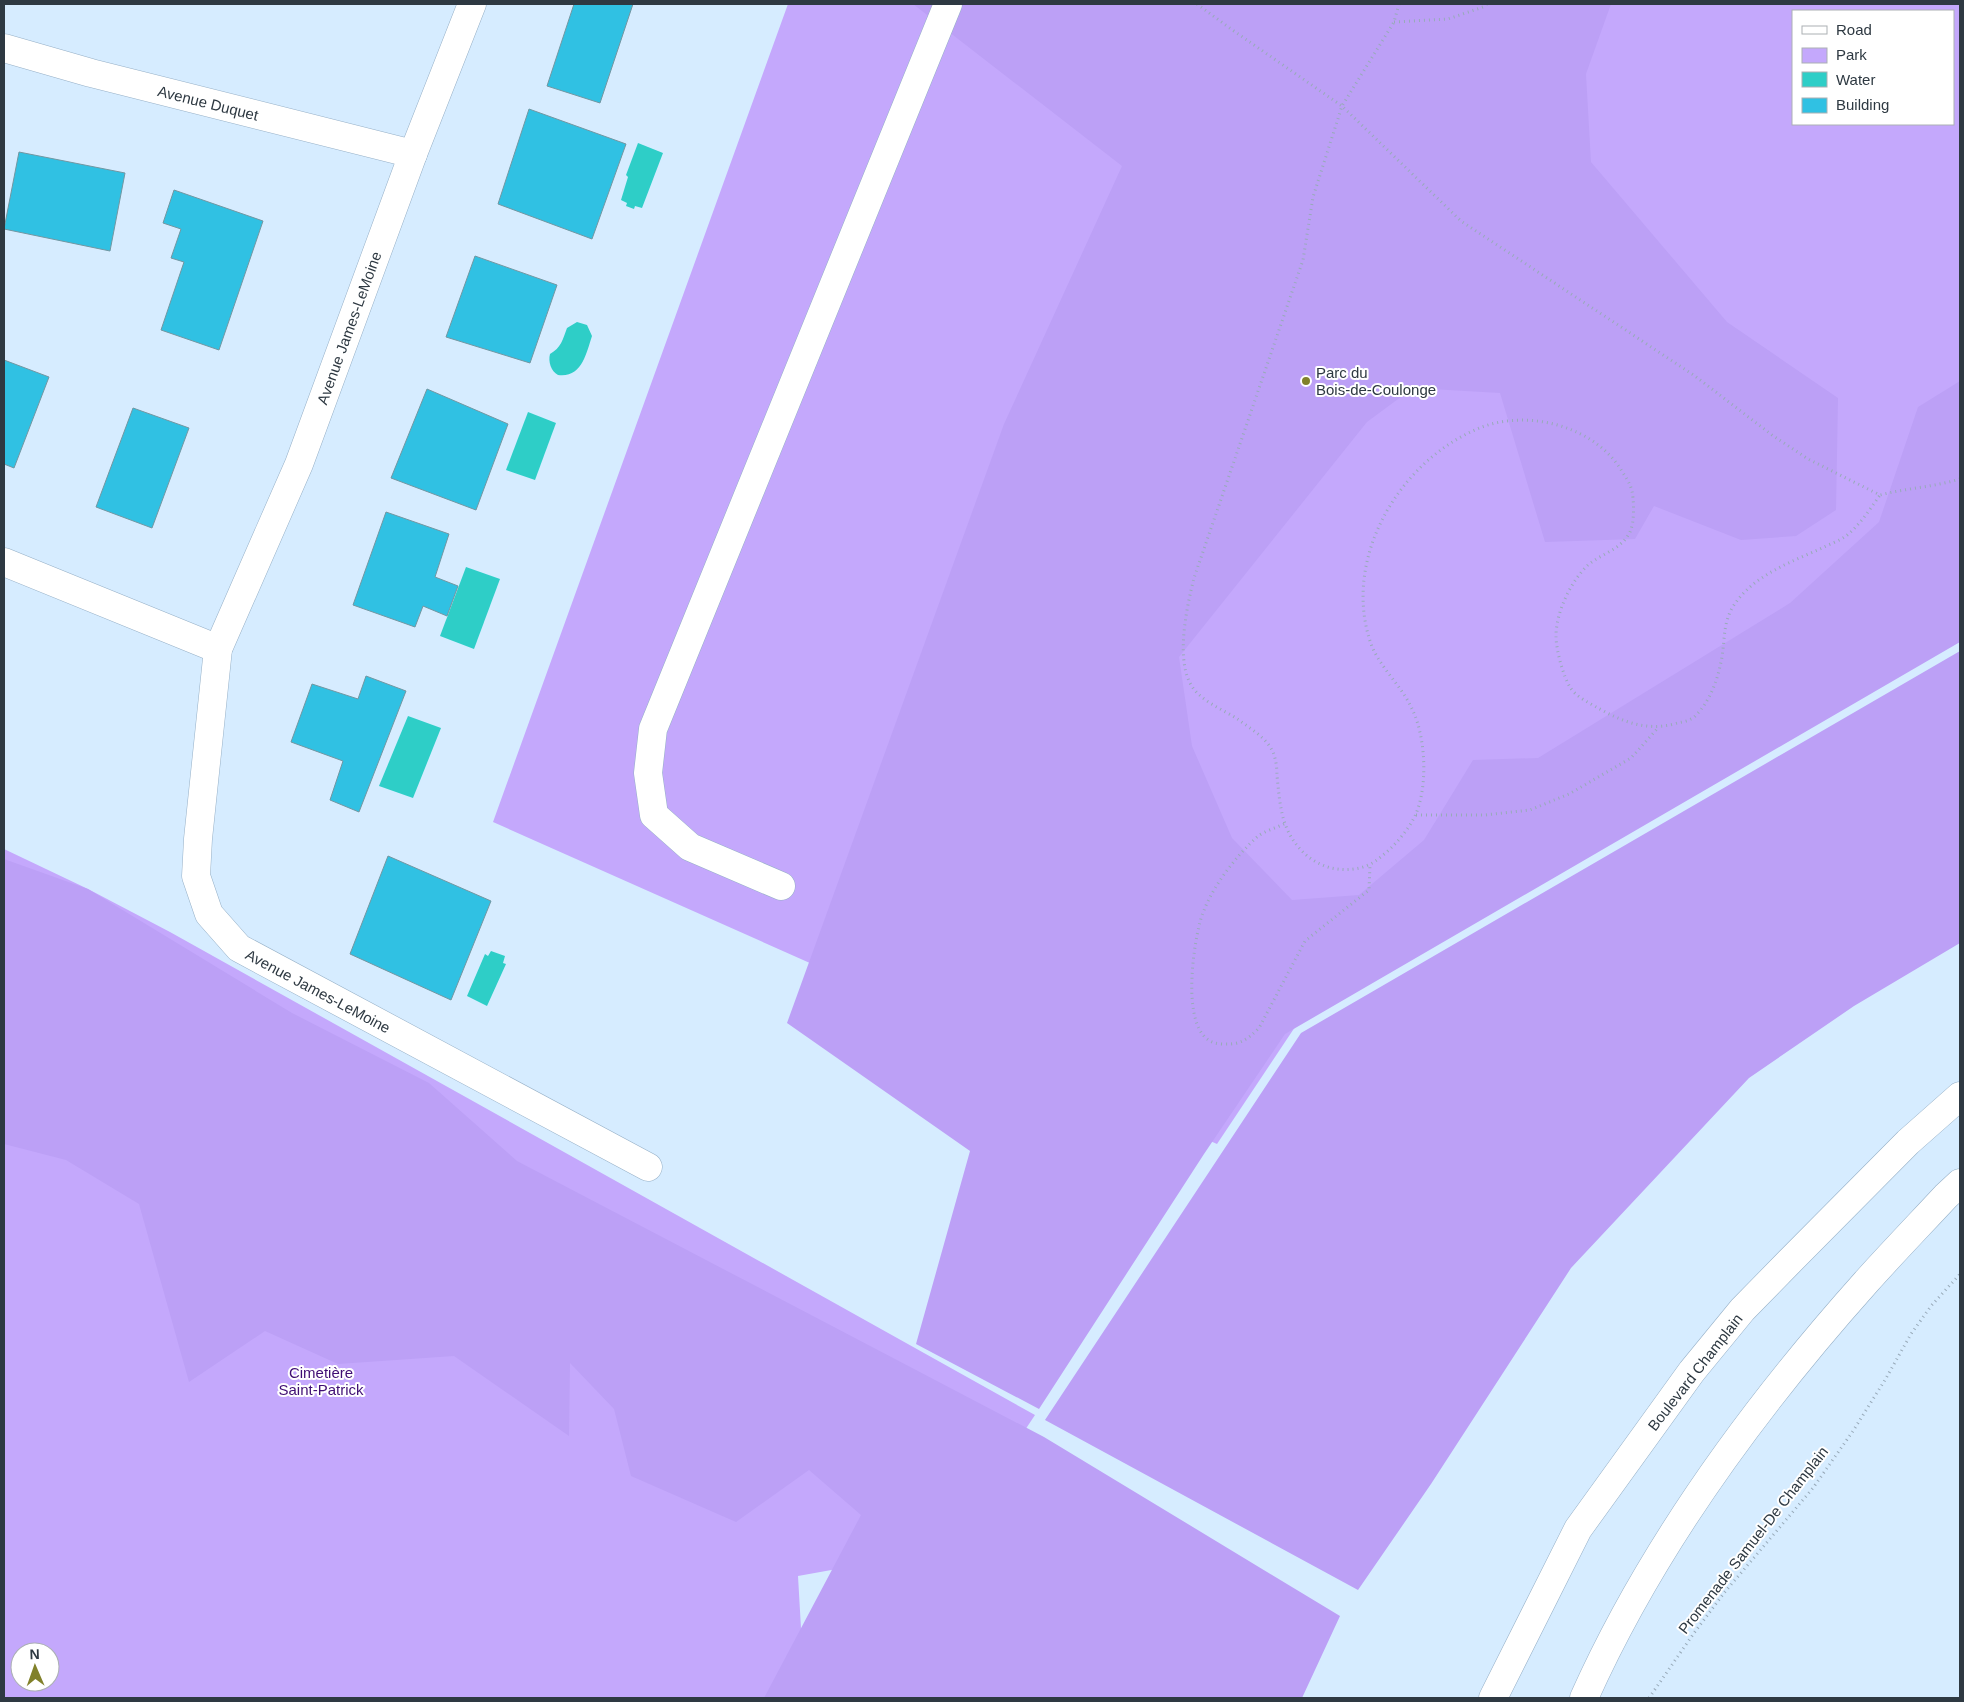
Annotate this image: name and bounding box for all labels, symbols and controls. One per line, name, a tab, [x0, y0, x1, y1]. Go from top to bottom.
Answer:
legend	[1792, 10, 1954, 125]
text: Road	[1836, 21, 1872, 38]
text: Park	[1836, 46, 1867, 63]
text: Water	[1836, 71, 1875, 88]
street label: Avenue Duquet	[156, 82, 261, 124]
text: Building	[1836, 96, 1889, 113]
street label: Avenue James-LeMoine	[313, 249, 385, 407]
place label: Parc du Bois-de-Coulonge	[1316, 364, 1436, 398]
marker: Parc du Bois-de-Coulonge	[1300, 375, 1312, 387]
street label: Avenue James-LeMoine	[243, 946, 393, 1036]
street label: Boulevard Champlain	[1644, 1310, 1746, 1434]
park label: Cimetière Saint-Patrick	[278, 1364, 364, 1398]
street label: Promenade Samuel-De Champlain	[1675, 1443, 1831, 1637]
north arrow	[10, 1642, 60, 1692]
text: N	[29, 1646, 40, 1662]

